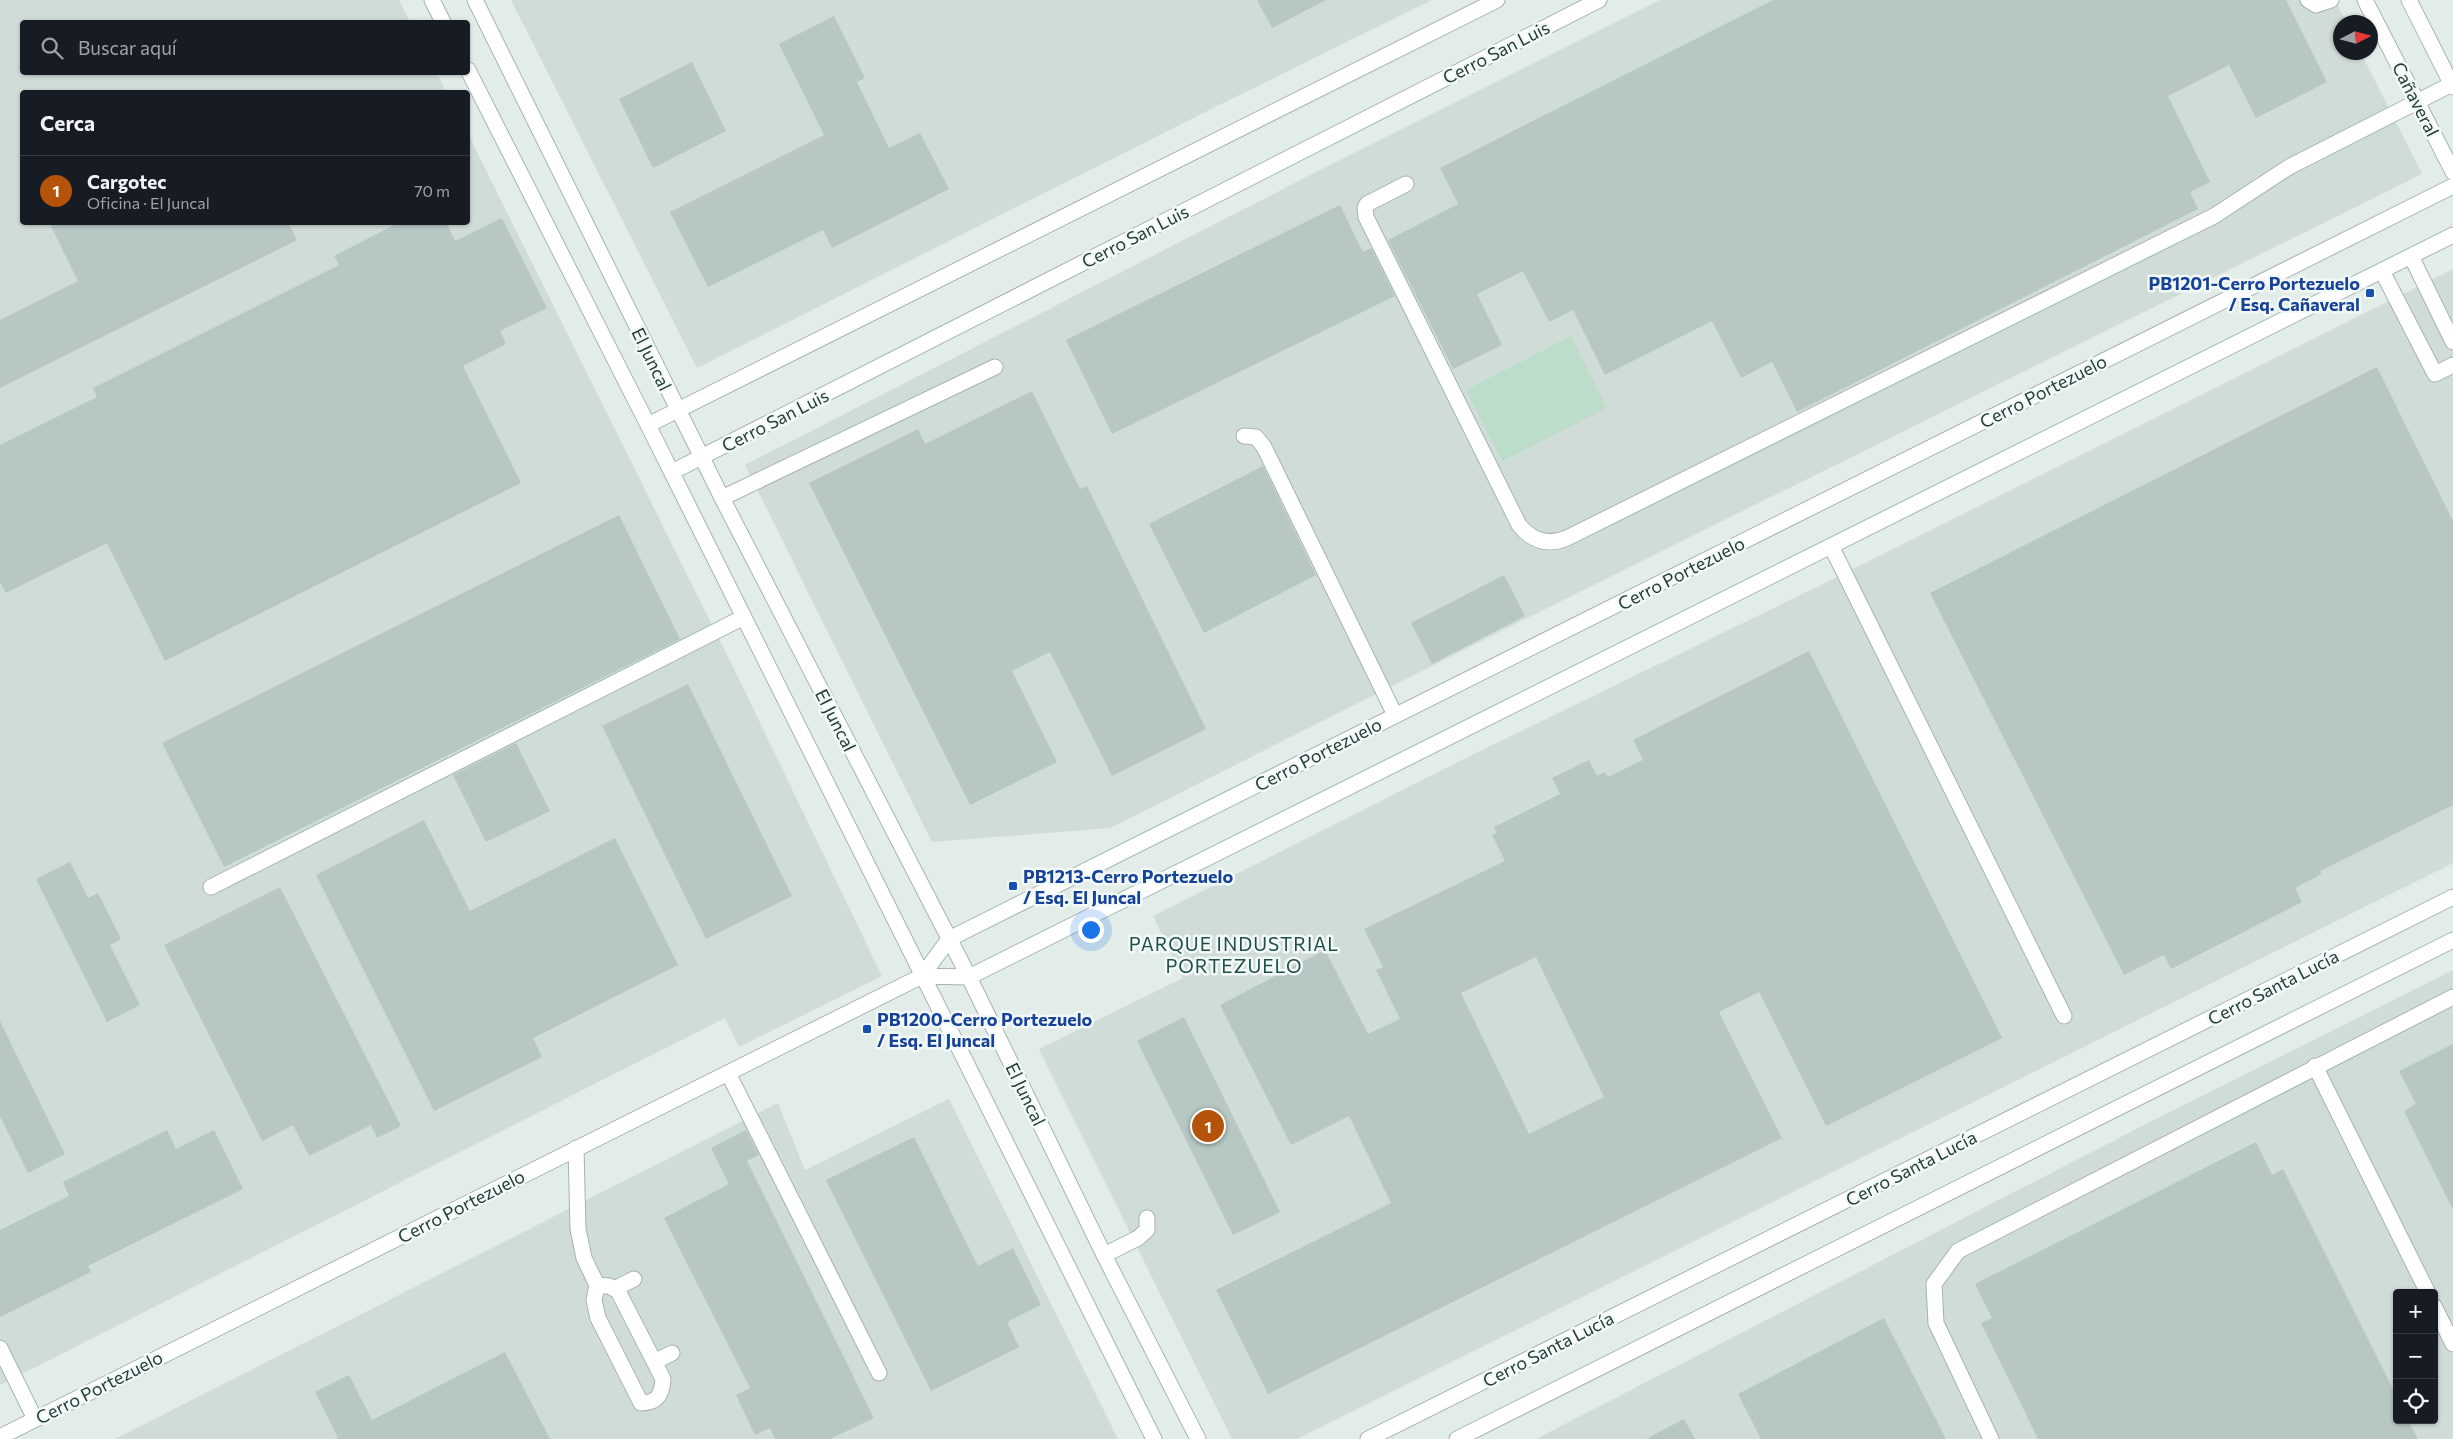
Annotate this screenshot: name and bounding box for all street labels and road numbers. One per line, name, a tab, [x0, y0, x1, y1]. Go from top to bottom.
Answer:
street label: Cerro San Luis	[1439, 16, 1553, 88]
street label: Cañaveral	[2388, 58, 2444, 140]
street label: Cerro San Luis	[1078, 200, 1192, 272]
street label: El Juncal	[627, 324, 677, 394]
street label: Cerro Portezuelo	[1976, 350, 2110, 432]
street label: Cerro San Luis	[718, 384, 832, 456]
street label: Cerro Portezuelo	[1614, 532, 1748, 614]
street label: El Juncal	[811, 685, 861, 755]
street label: Cerro Portezuelo	[1251, 713, 1385, 795]
street label: Cerro Santa Lucía	[2204, 945, 2342, 1029]
street label: El Juncal	[1001, 1059, 1051, 1129]
street label: Cerro Santa Lucía	[1842, 1126, 1980, 1210]
street label: Cerro Portezuelo	[394, 1165, 528, 1247]
street label: Cerro Santa Lucía	[1479, 1307, 1617, 1391]
street label: Cerro Portezuelo	[32, 1346, 166, 1428]

